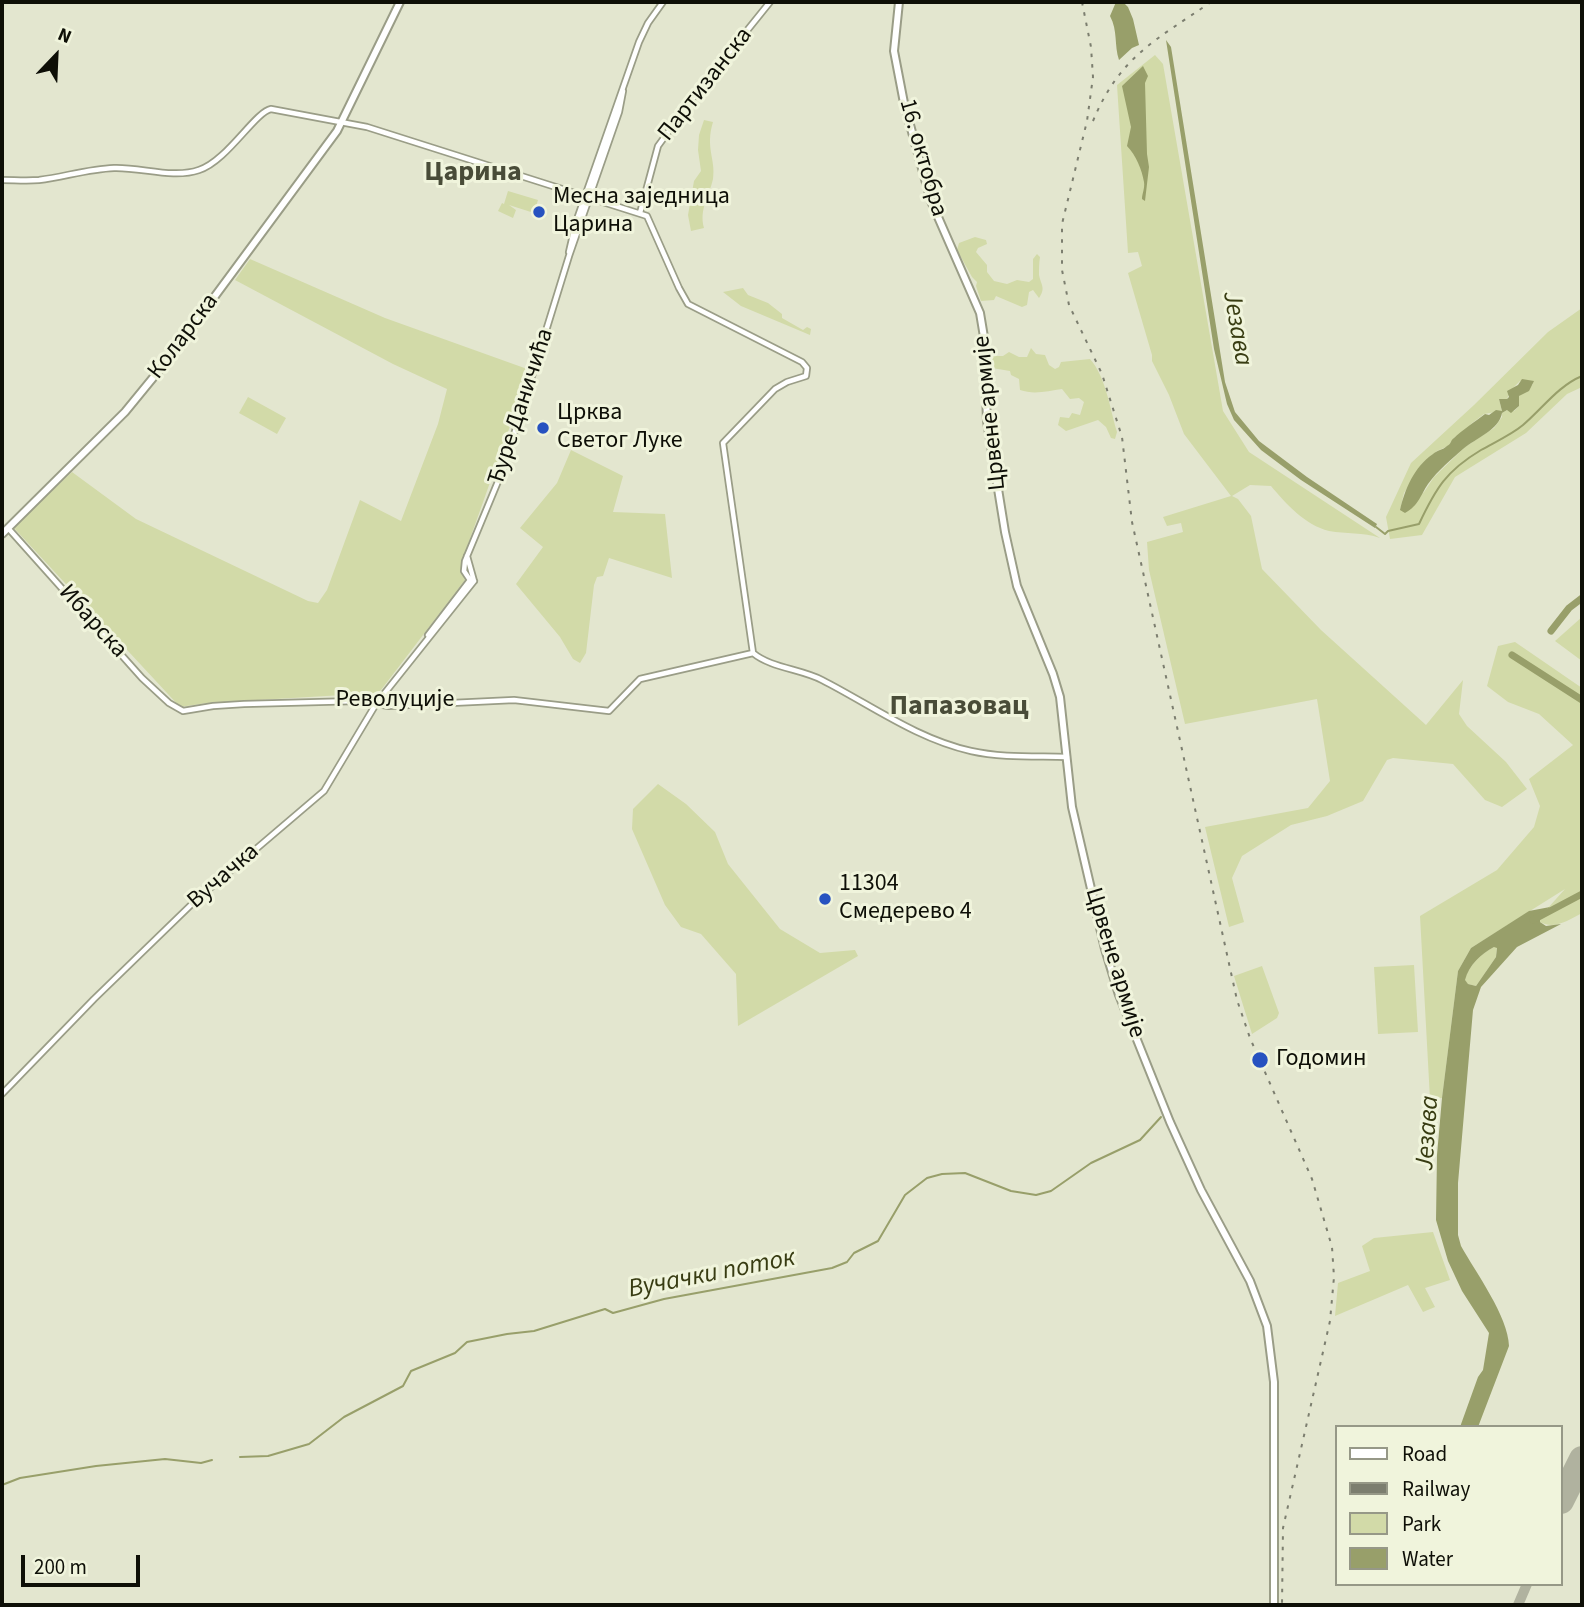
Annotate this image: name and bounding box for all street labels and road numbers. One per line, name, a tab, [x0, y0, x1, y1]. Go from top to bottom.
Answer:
street label: Партизанска	[653, 22, 759, 148]
street label: 16. октобра	[891, 96, 953, 220]
street label: Коларска	[143, 289, 225, 385]
street label: Ђуре Даничића	[483, 325, 561, 489]
street label: Црвене армије	[969, 334, 1013, 492]
street label: Ибарска	[52, 579, 132, 665]
street label: Револуције	[336, 687, 454, 715]
street label: Вучачка	[182, 838, 266, 916]
street label: Црвене армије	[1077, 884, 1151, 1042]

